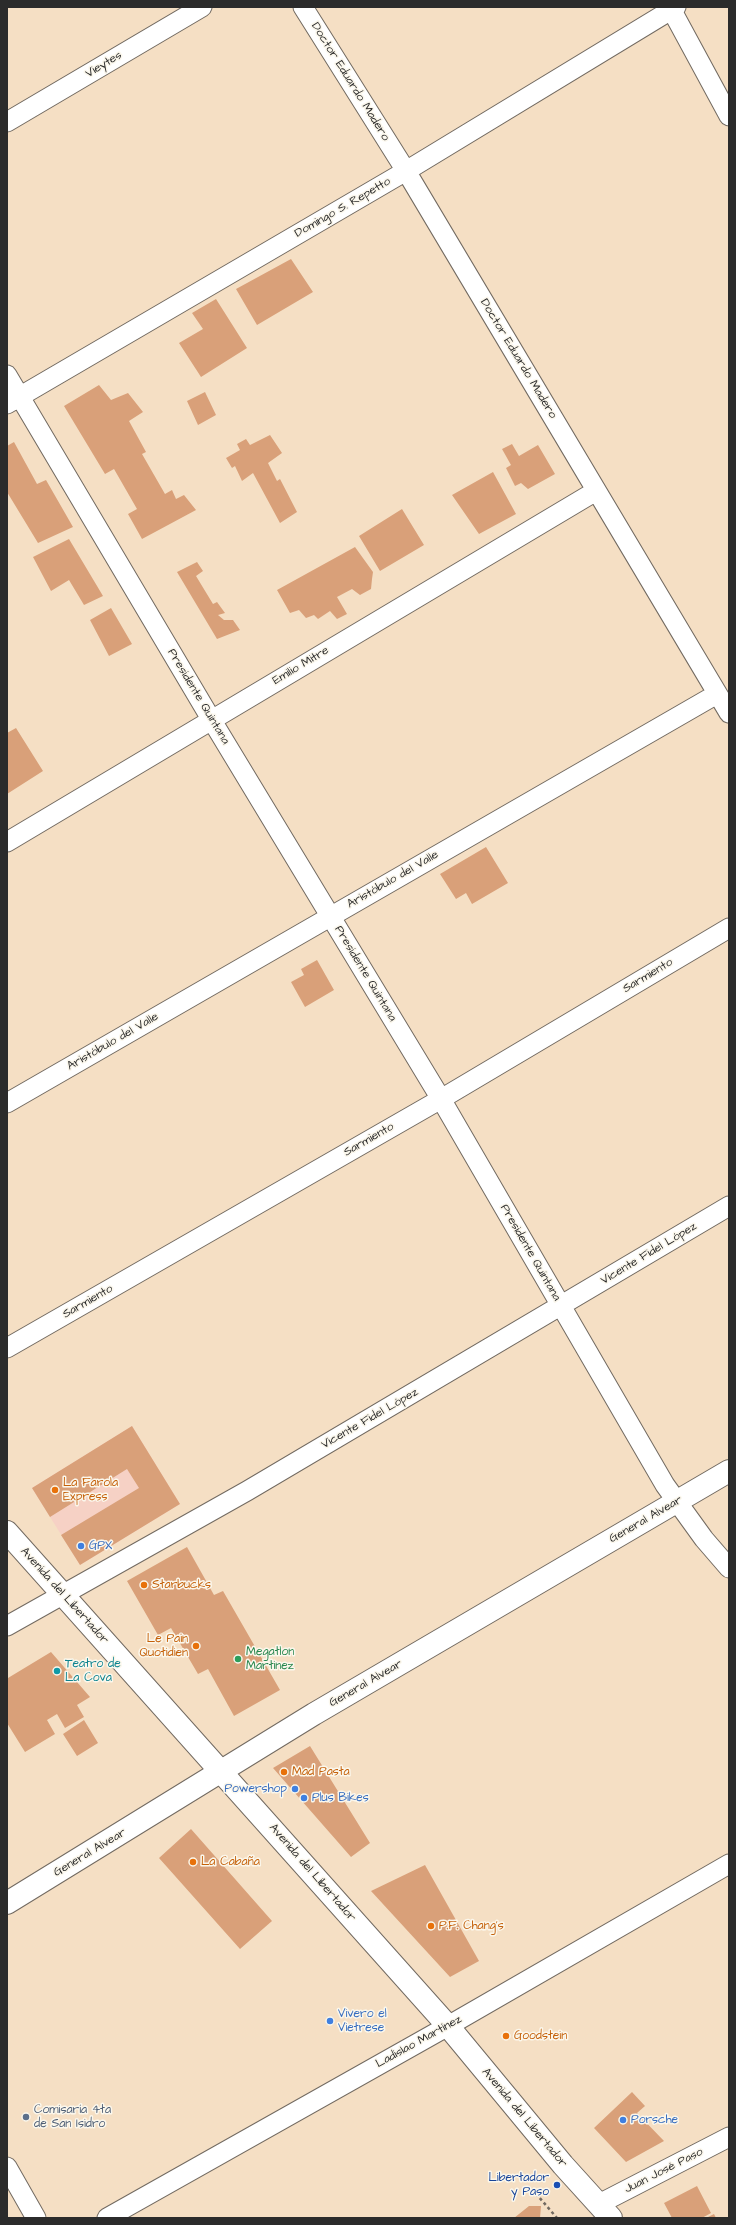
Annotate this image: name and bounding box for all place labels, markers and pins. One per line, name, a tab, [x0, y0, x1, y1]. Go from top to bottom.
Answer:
place label: La Farola Express	[63, 1476, 118, 1504]
marker: La Farola Express	[50, 1485, 60, 1495]
place label: GPX	[89, 1539, 112, 1553]
marker: GPX	[76, 1541, 86, 1551]
place label: Starbucks	[152, 1578, 211, 1592]
marker: Starbucks	[139, 1580, 149, 1590]
place label: Le Pain Quotidien	[139, 1632, 188, 1660]
marker: Le Pain Quotidien	[191, 1641, 201, 1651]
place label: Megatlon Martinez	[246, 1645, 294, 1673]
marker: Megatlon Martinez	[233, 1654, 243, 1664]
place label: Teatro de La Cova	[65, 1657, 121, 1685]
marker: Teatro de La Cova	[52, 1666, 62, 1676]
place label: Mad Pasta	[292, 1765, 350, 1779]
marker: Mad Pasta	[279, 1767, 289, 1777]
place label: Powershop	[224, 1782, 287, 1796]
marker: Powershop	[290, 1784, 300, 1794]
place label: Plus Bikes	[312, 1791, 369, 1805]
marker: Plus Bikes	[299, 1793, 309, 1803]
place label: La Cabaña	[201, 1855, 260, 1869]
marker: La Cabaña	[188, 1857, 198, 1867]
place label: P.F. Chang's	[439, 1919, 504, 1933]
marker: P.F. Chang's	[426, 1921, 436, 1931]
place label: Vivero el Vietrese	[338, 2007, 387, 2035]
marker: Vivero el Vietrese	[325, 2016, 335, 2026]
place label: Goodstein	[514, 2029, 567, 2043]
marker: Goodstein	[501, 2031, 511, 2041]
place label: Comisaría 4ta de San Isidro	[34, 2103, 111, 2131]
marker: Comisaría 4ta de San Isidro	[21, 2112, 31, 2122]
place label: Porsche	[631, 2113, 678, 2127]
marker: Porsche	[618, 2115, 628, 2125]
place label: Libertador y Paso	[489, 2171, 549, 2199]
marker: Libertador y Paso	[552, 2180, 562, 2190]

